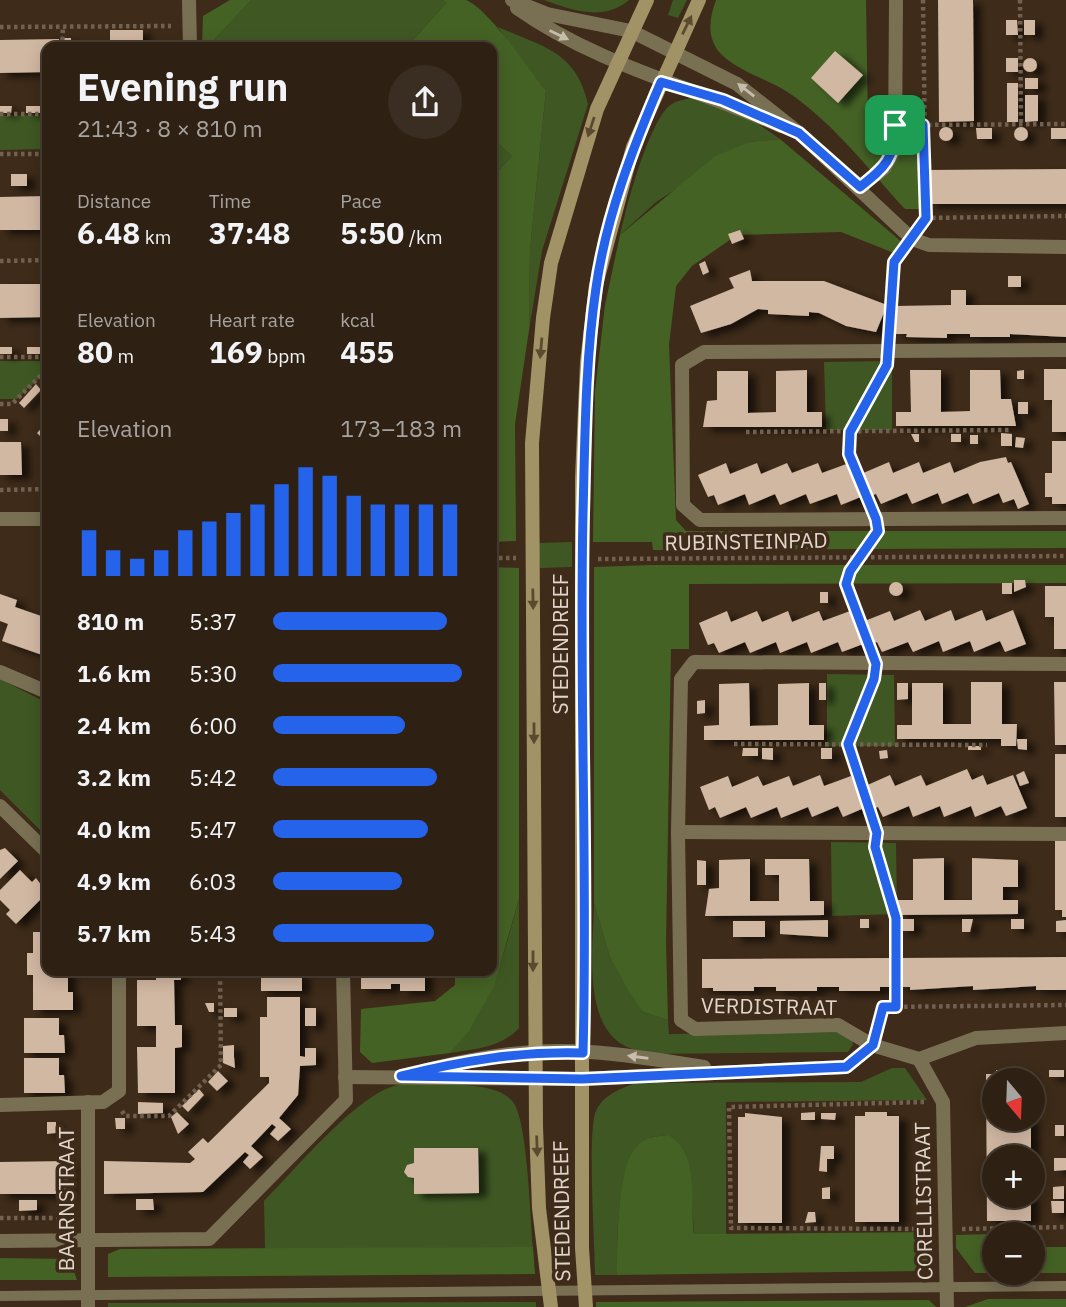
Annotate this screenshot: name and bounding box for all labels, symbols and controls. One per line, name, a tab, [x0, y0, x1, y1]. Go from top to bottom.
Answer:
one-way arrow	[681, 15, 692, 35]
one-way arrow	[549, 30, 569, 41]
text: Evening run	[77, 62, 288, 111]
button: share	[388, 65, 462, 139]
one-way arrow	[737, 83, 755, 98]
pin	[865, 95, 925, 155]
icon: arrive	[876, 106, 914, 144]
text: 21:43 · 8 × 810 m	[77, 113, 263, 143]
one-way arrow	[585, 117, 596, 138]
text: Distance	[77, 189, 151, 213]
text: Time	[209, 189, 251, 213]
text: Pace	[340, 189, 382, 213]
text: 6.48	[77, 213, 140, 252]
text: 37:48	[209, 213, 291, 252]
text: 5:50	[340, 213, 404, 252]
text: km	[140, 225, 171, 249]
text: /km	[404, 225, 443, 249]
text: Elevation	[77, 308, 156, 332]
text: Heart rate	[209, 308, 295, 332]
text: kcal	[340, 308, 375, 332]
text: 80	[77, 332, 113, 371]
text: 169	[209, 332, 263, 371]
text: 455	[340, 332, 394, 371]
one-way arrow	[535, 337, 546, 359]
text: m	[113, 344, 134, 368]
text: bpm	[263, 344, 306, 368]
text: Elevation	[77, 413, 172, 443]
text: 173–183 m	[340, 413, 462, 443]
street label: RUBINSTEINPAD	[664, 526, 828, 556]
street label: STEDENDREEF	[546, 573, 574, 715]
one-way arrow	[527, 588, 538, 610]
text: 810 m	[77, 606, 144, 636]
text: 5:37	[189, 606, 237, 636]
text: 1.6 km	[77, 658, 151, 688]
text: 5:30	[189, 658, 237, 688]
text: 2.4 km	[77, 710, 151, 740]
text: 6:00	[189, 710, 237, 740]
one-way arrow	[528, 723, 540, 745]
text: 3.2 km	[77, 762, 151, 792]
text: 5:42	[189, 762, 237, 792]
text: 4.0 km	[77, 814, 151, 844]
text: 5:47	[189, 814, 237, 844]
text: 4.9 km	[77, 866, 151, 896]
text: 6:03	[189, 866, 237, 896]
text: 5.7 km	[77, 918, 151, 948]
text: 5:43	[189, 918, 237, 948]
one-way arrow	[527, 950, 539, 972]
street label: VERDISTRAAT	[701, 991, 837, 1021]
one-way arrow	[627, 1051, 649, 1062]
north arrow	[982, 1068, 1045, 1130]
map controls	[982, 1068, 1045, 1285]
street label: CORELLISTRAAT	[908, 1122, 938, 1280]
street label: BAARNSTRAAT	[52, 1127, 80, 1271]
one-way arrow	[531, 1135, 542, 1157]
street label: STEDENDREEF	[546, 1140, 576, 1282]
button: +	[982, 1145, 1045, 1208]
button: −	[982, 1222, 1045, 1285]

